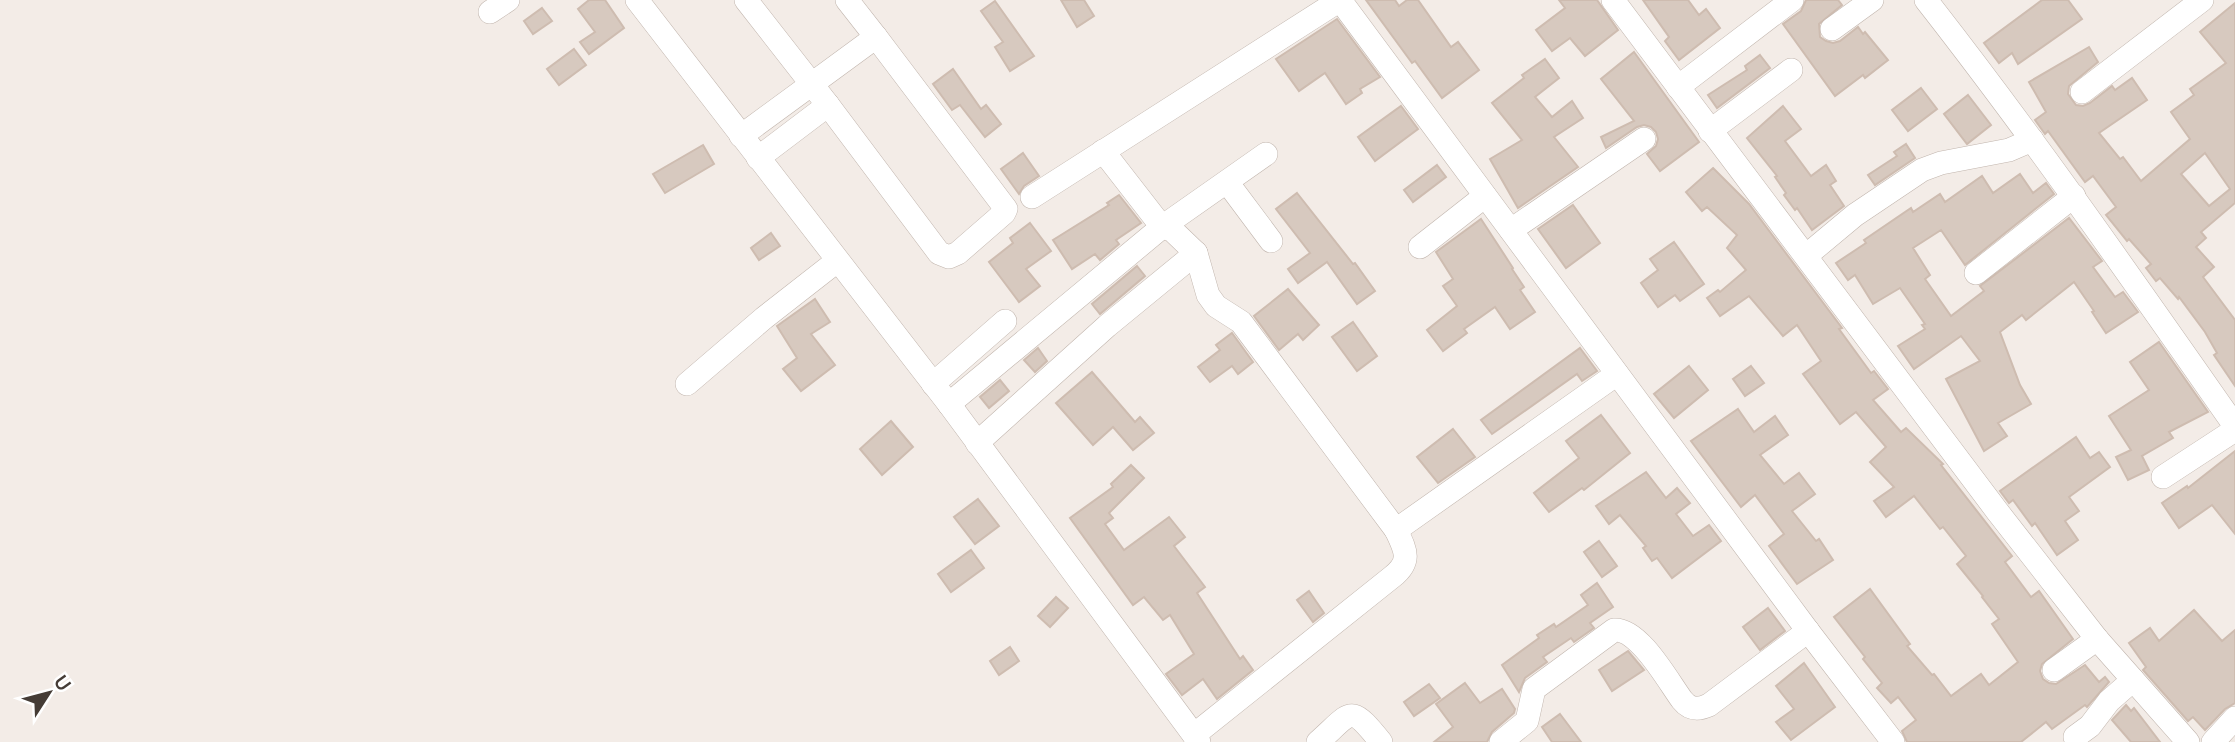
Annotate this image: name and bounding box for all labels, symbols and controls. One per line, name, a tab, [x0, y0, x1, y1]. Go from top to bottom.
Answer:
north arrow	[14, 658, 84, 728]
text: U	[48, 670, 77, 696]

